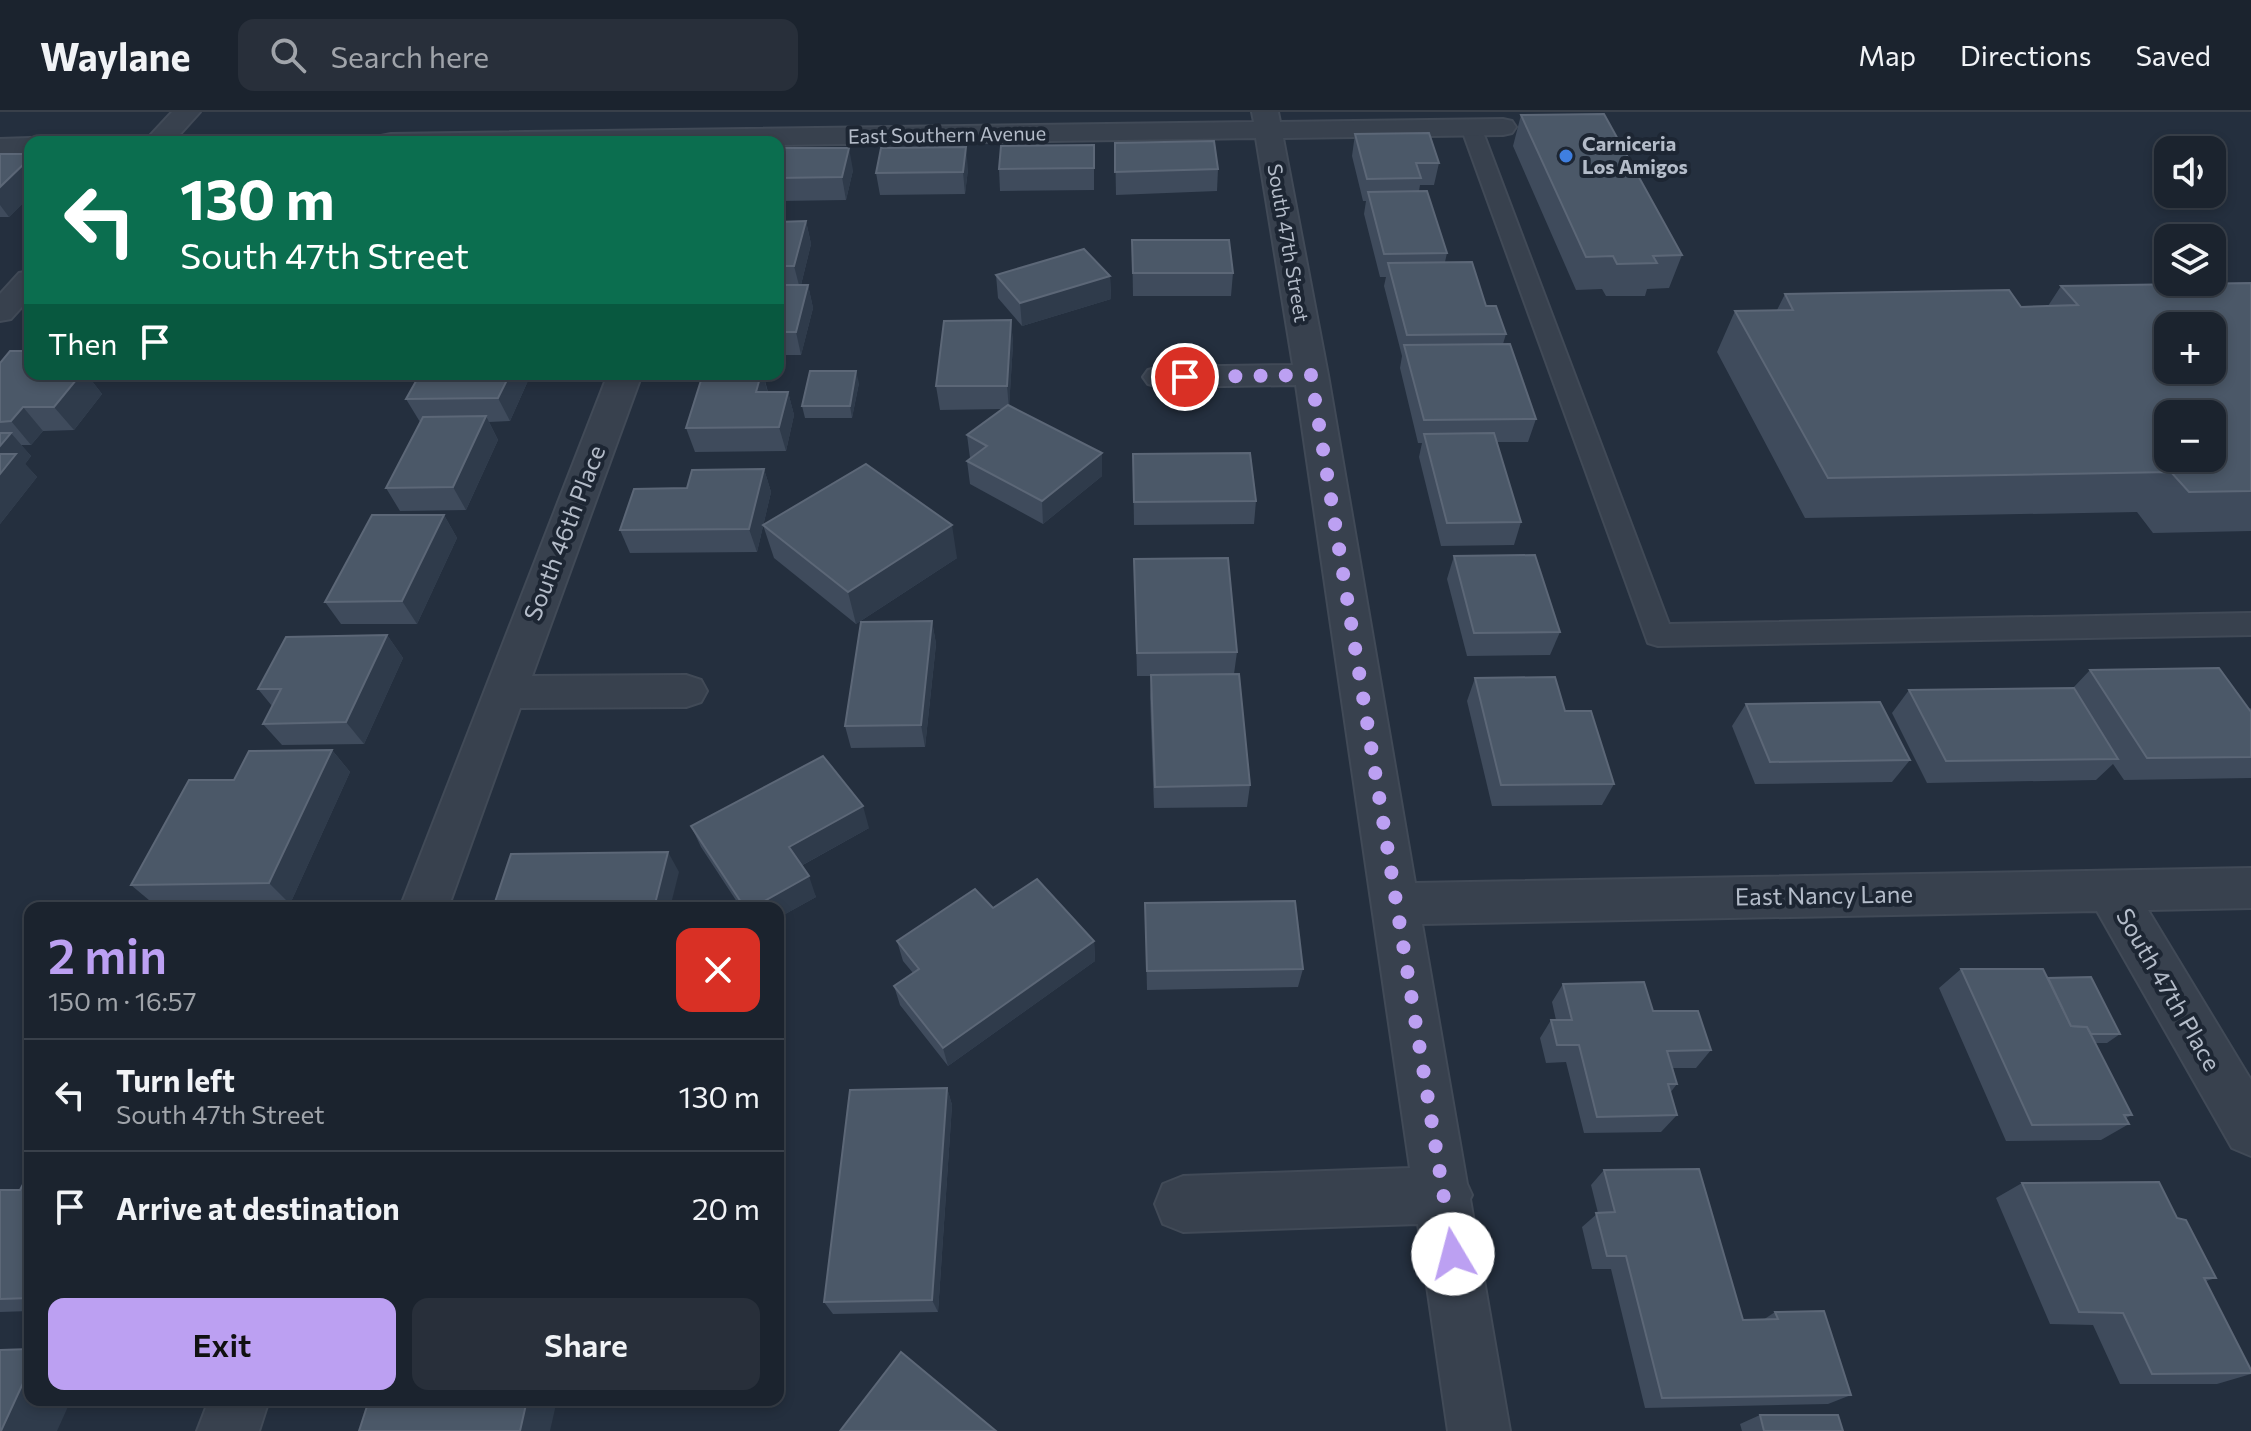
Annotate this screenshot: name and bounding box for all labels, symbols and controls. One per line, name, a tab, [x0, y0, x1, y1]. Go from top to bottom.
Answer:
search box	[238, 19, 798, 91]
text: Waylane	[40, 32, 190, 79]
icon: search	[266, 33, 310, 77]
text: Search here	[330, 37, 489, 74]
text: Map	[1858, 38, 1916, 72]
text: Directions	[1960, 38, 2091, 72]
text: Saved	[2135, 38, 2211, 72]
street label: East Southern Avenue	[848, 120, 1046, 148]
place label: Carniceria Los Amigos	[1582, 131, 1688, 178]
map controls	[2154, 136, 2226, 472]
button: sound	[2154, 136, 2226, 208]
marker: Carniceria Los Amigos	[1557, 147, 1575, 165]
street label: South 47th Street	[1263, 162, 1315, 324]
text: 130 m	[180, 163, 335, 232]
icon: left	[48, 168, 152, 272]
button: layers	[2154, 224, 2226, 296]
text: South 47th Street	[180, 232, 469, 276]
button: +	[2154, 312, 2226, 384]
icon: arrive	[133, 320, 177, 364]
text: Then	[48, 324, 117, 361]
pin	[1151, 343, 1219, 411]
icon: arrive	[1163, 355, 1207, 399]
button: −	[2154, 400, 2226, 472]
street label: South 46th Place	[517, 441, 610, 624]
street label: East Nancy Lane	[1735, 878, 1913, 911]
street label: South 47th Place	[2111, 903, 2228, 1076]
text: 2 min	[48, 925, 167, 984]
button: close	[676, 928, 760, 1012]
text: 150 m · 16:57	[48, 985, 196, 1016]
text: Turn left	[116, 1061, 235, 1098]
icon: left	[48, 1073, 92, 1117]
text: 130 m	[679, 1077, 760, 1114]
text: South 47th Street	[116, 1098, 325, 1129]
icon: arrive	[48, 1185, 92, 1229]
text: Arrive at destination	[116, 1189, 400, 1226]
text: 20 m	[692, 1189, 760, 1226]
position arrow	[1411, 1212, 1495, 1296]
button: Exit	[48, 1298, 396, 1390]
button: Share	[412, 1298, 760, 1390]

